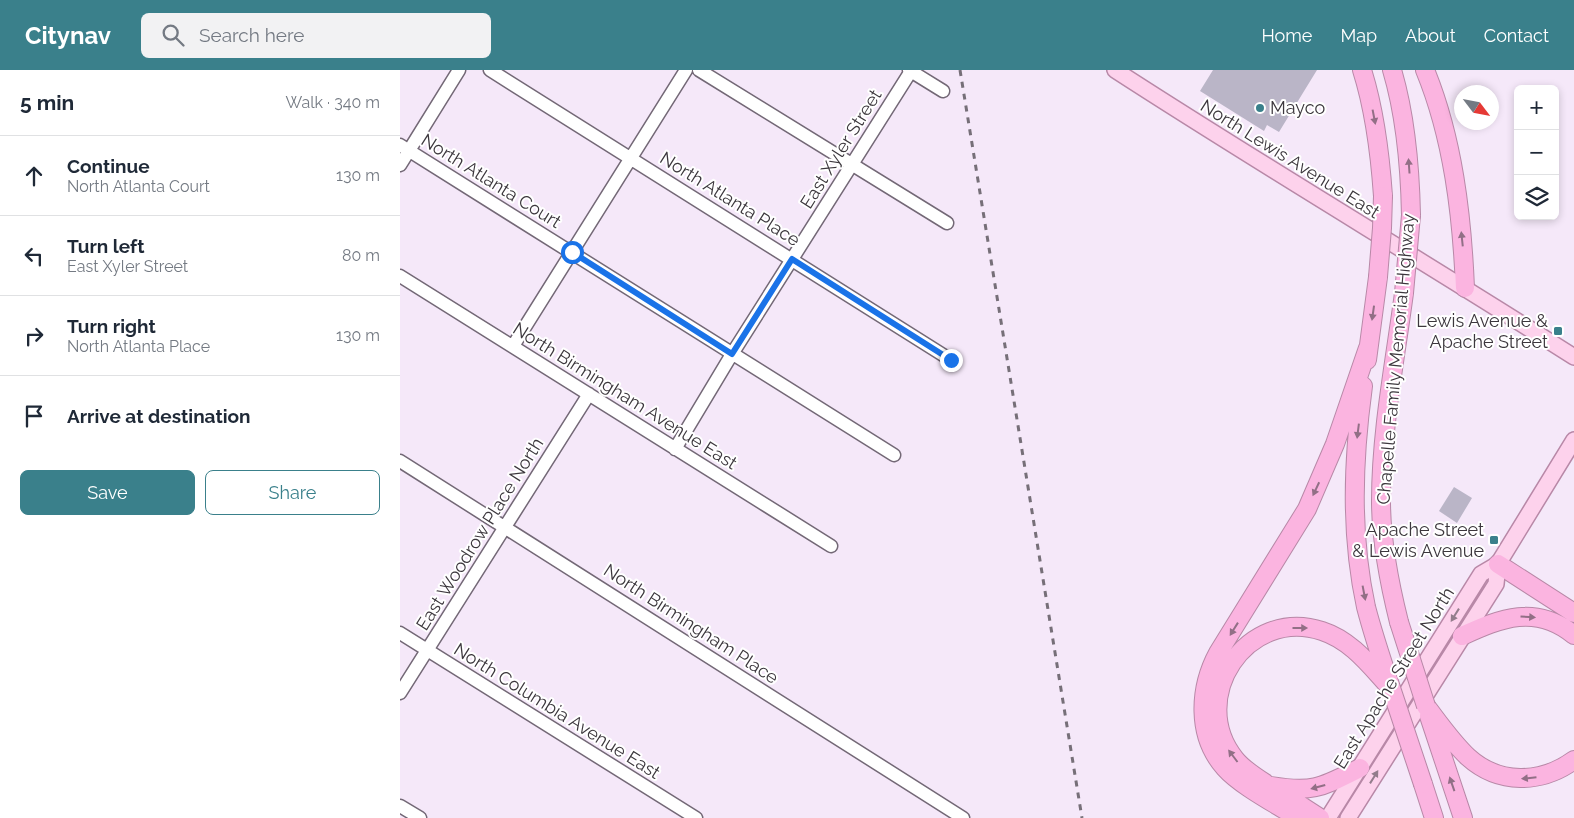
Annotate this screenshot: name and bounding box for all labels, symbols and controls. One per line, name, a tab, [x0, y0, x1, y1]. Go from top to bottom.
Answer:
search box	[141, 13, 491, 58]
text: Citynav	[25, 21, 111, 50]
icon: search	[159, 21, 187, 49]
text: Search here	[199, 24, 304, 46]
text: Home	[1261, 25, 1312, 46]
text: Map	[1340, 25, 1377, 46]
text: About	[1405, 25, 1456, 46]
text: Contact	[1484, 25, 1549, 46]
street label: East Xyler Street	[796, 85, 886, 212]
north arrow	[1454, 85, 1499, 130]
map controls	[1514, 85, 1559, 220]
button: +	[1514, 85, 1559, 130]
text: 5 min	[20, 90, 74, 115]
text: Walk · 340 m	[286, 93, 380, 112]
street label: North Lewis Avenue East	[1197, 95, 1384, 222]
place label: Mayco	[1270, 97, 1325, 118]
marker: Mayco	[1254, 102, 1266, 114]
one-way arrow	[1370, 110, 1378, 126]
street label: North Atlanta Court	[418, 129, 565, 232]
button: −	[1514, 130, 1559, 175]
street label: North Atlanta Place	[656, 147, 804, 250]
text: Continue	[67, 155, 150, 177]
one-way arrow	[1404, 158, 1412, 174]
icon: ahead	[20, 162, 48, 190]
text: 130 m	[336, 166, 380, 185]
button: layers	[1514, 175, 1559, 220]
text: North Atlanta Court	[67, 177, 210, 196]
street label: Chapelle Family Memorial Highway	[1372, 212, 1419, 505]
one-way arrow	[1458, 231, 1466, 247]
text: Turn left	[67, 235, 144, 257]
route start	[561, 241, 584, 264]
icon: left	[20, 242, 48, 270]
text: 80 m	[342, 246, 380, 265]
text: East Xyler Street	[67, 257, 188, 276]
one-way arrow	[1369, 305, 1377, 321]
place label: Lewis Avenue & Apache Street	[1416, 310, 1548, 352]
text: Turn right	[67, 315, 156, 337]
street label: North Birmingham Avenue East	[509, 318, 741, 473]
icon: right	[20, 322, 48, 350]
marker: Lewis Avenue & Apache Street	[1552, 325, 1564, 337]
text: 130 m	[336, 326, 380, 345]
text: North Atlanta Place	[67, 337, 210, 356]
route end	[940, 349, 963, 372]
icon: arrive	[20, 402, 48, 430]
text: Arrive at destination	[67, 405, 251, 427]
one-way arrow	[1354, 424, 1362, 440]
street label: East Woodrow Place North	[412, 434, 548, 634]
button: Save	[20, 470, 195, 515]
button: Share	[205, 470, 380, 515]
one-way arrow	[1312, 482, 1320, 496]
place label: Apache Street & Lewis Avenue	[1352, 519, 1484, 561]
marker: Apache Street & Lewis Avenue	[1488, 534, 1500, 546]
street label: North Birmingham Place	[600, 559, 783, 688]
street label: East Apache Street North	[1329, 583, 1458, 772]
one-way arrow	[1360, 586, 1368, 602]
one-way arrow	[1451, 609, 1460, 622]
one-way arrow	[1520, 614, 1536, 622]
one-way arrow	[1229, 622, 1238, 635]
one-way arrow	[1292, 624, 1308, 632]
street label: North Columbia Avenue East	[450, 638, 664, 783]
one-way arrow	[1228, 750, 1239, 763]
one-way arrow	[1370, 770, 1379, 783]
one-way arrow	[1521, 774, 1537, 782]
one-way arrow	[1448, 776, 1455, 791]
one-way arrow	[1311, 783, 1326, 791]

